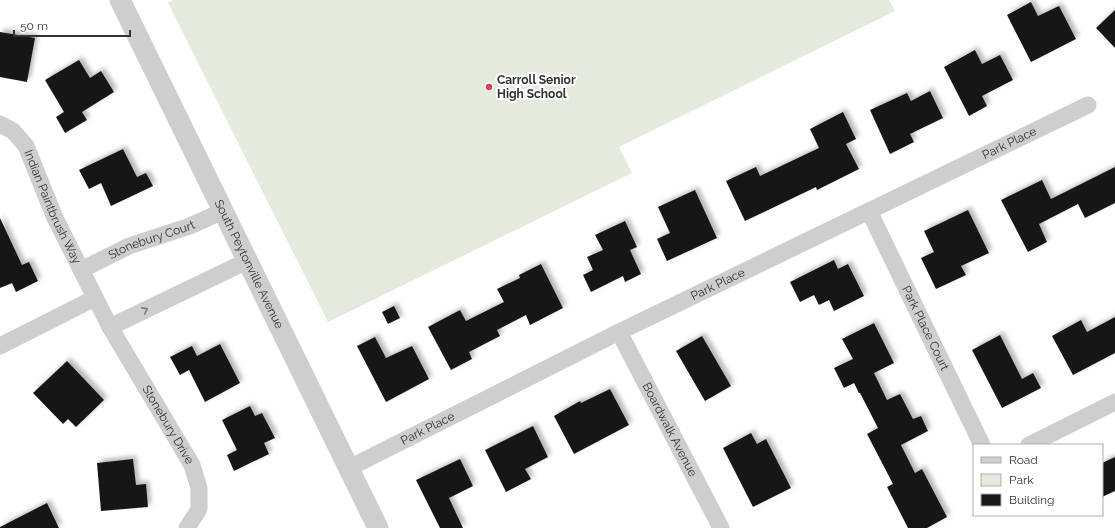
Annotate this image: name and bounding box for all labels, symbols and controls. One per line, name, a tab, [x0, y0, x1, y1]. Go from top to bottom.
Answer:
scale bar	[14, 12, 130, 38]
text: 50 m	[20, 19, 48, 33]
place label: Carroll Senior High School	[497, 73, 576, 101]
marker: Carroll Senior High School	[484, 82, 494, 92]
street label: Park Place	[980, 124, 1039, 162]
street label: Indian Paintbrush Way	[21, 148, 84, 267]
street label: South Peytonville Avenue	[212, 197, 286, 331]
street label: Stonebury Court	[106, 218, 197, 262]
street label: Park Place	[688, 265, 747, 303]
street label: Park Place Court	[899, 283, 952, 373]
one-way arrow	[140, 307, 148, 315]
street label: Boardwalk Avenue	[640, 380, 700, 479]
street label: Stonebury Drive	[139, 383, 197, 467]
street label: Park Place	[398, 409, 457, 448]
legend	[973, 444, 1103, 516]
text: Road	[1009, 453, 1038, 467]
text: Park	[1009, 473, 1034, 487]
text: Building	[1009, 493, 1055, 507]

